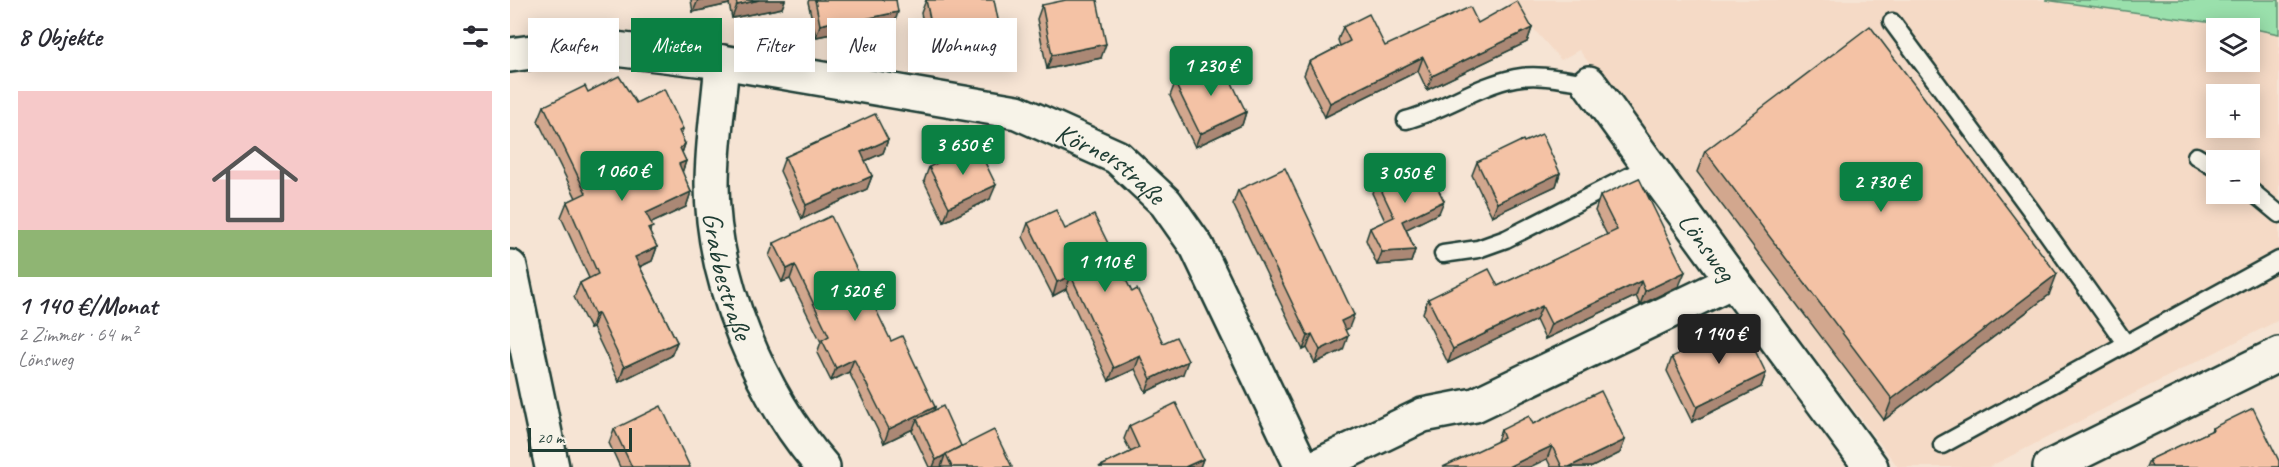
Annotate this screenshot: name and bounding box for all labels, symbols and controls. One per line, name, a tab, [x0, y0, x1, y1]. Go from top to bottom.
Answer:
chip: Kaufen	[528, 18, 619, 72]
chip: Mieten	[631, 18, 722, 72]
chip: Filter	[734, 18, 815, 72]
chip: Neu	[827, 18, 896, 72]
chip: Wohnung	[908, 18, 1017, 72]
map controls	[2206, 18, 2260, 204]
button: layers	[2206, 18, 2260, 72]
text: 8 Objekte	[18, 20, 102, 53]
icon: filters	[459, 20, 492, 53]
pin: 1 230 €	[1156, 46, 1266, 97]
text: 1 230 €	[1184, 53, 1238, 78]
button: +	[2206, 84, 2260, 138]
street label: Körnerstraße	[1050, 115, 1175, 213]
pin: 3 650 €	[908, 125, 1018, 176]
icon: home	[201, 130, 309, 238]
text: 3 650 €	[936, 132, 990, 157]
button: −	[2206, 150, 2260, 204]
pin: 1 060 €	[567, 151, 677, 202]
pin: 3 050 €	[1350, 153, 1460, 204]
text: 1 060 €	[594, 158, 650, 183]
text: 3 050 €	[1378, 160, 1432, 185]
pin: 2 730 €	[1826, 162, 1936, 213]
text: 2 730 €	[1854, 169, 1908, 194]
street label: Lönsweg	[1670, 205, 1745, 289]
street label: Grabbestraße	[695, 211, 762, 347]
pin: 1 110 €	[1050, 242, 1160, 293]
text: 1 110 €	[1078, 249, 1132, 274]
pin: 1 520 €	[800, 271, 910, 322]
text: 1 520 €	[828, 278, 882, 303]
text: 1 140 €/Monat	[18, 289, 157, 322]
pin: 1 140 €	[1664, 314, 1774, 365]
text: 1 140 €	[1692, 321, 1746, 346]
text: 2 Zimmer · 64 m²	[18, 322, 137, 347]
text: Lönsweg	[18, 347, 73, 372]
scale bar	[528, 425, 632, 452]
text: 20 m	[537, 428, 564, 448]

